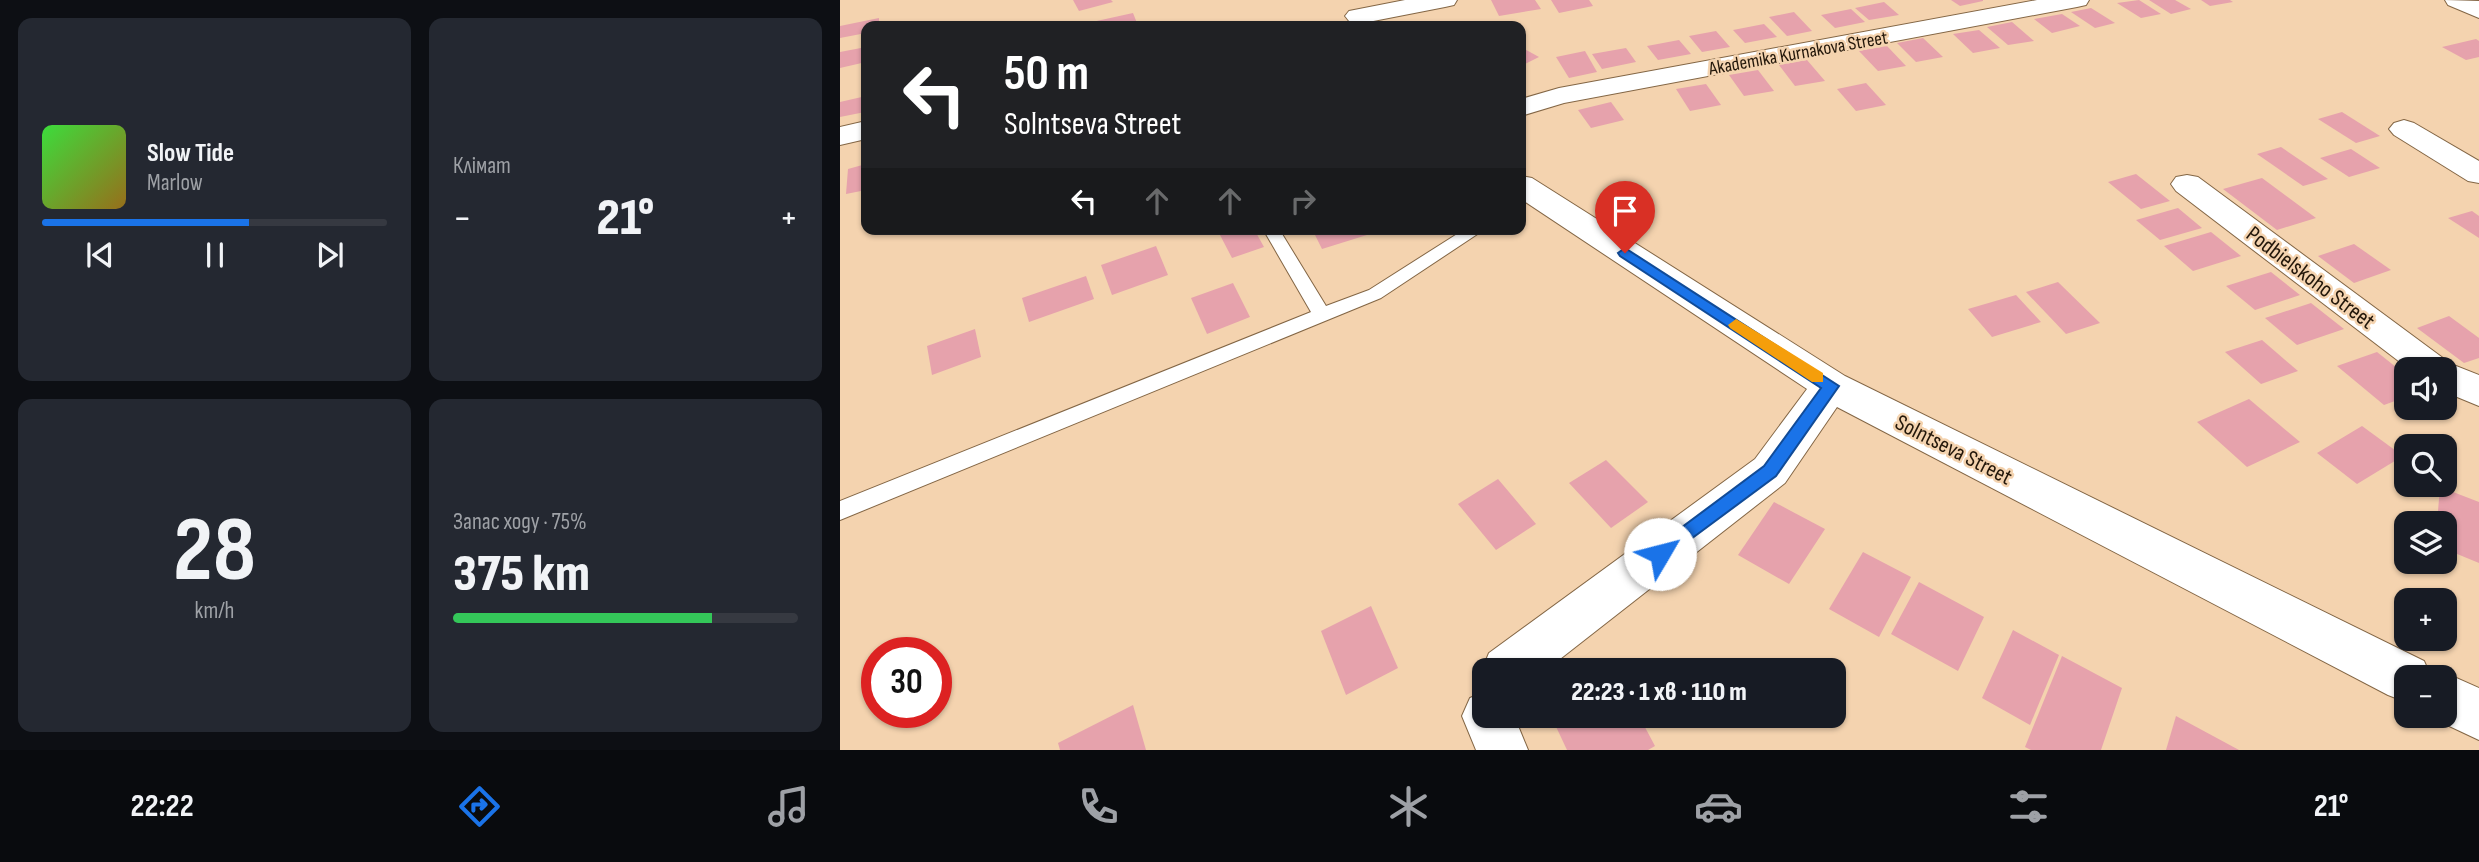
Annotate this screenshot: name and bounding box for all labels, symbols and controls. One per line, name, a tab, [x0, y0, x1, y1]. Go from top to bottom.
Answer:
street label: Akademika Kurnakova Street	[1706, 26, 1890, 81]
text: 50 m	[1004, 45, 1089, 104]
icon: left	[889, 49, 980, 140]
text: Solntseva Street	[1004, 105, 1181, 144]
text: Slow Tide	[147, 138, 234, 169]
text: Клімат	[453, 152, 511, 180]
text: Marlow	[147, 169, 203, 197]
pin	[1595, 181, 1655, 253]
icon: left	[1065, 182, 1103, 220]
icon: ahead	[1138, 182, 1176, 220]
icon: ahead	[1211, 182, 1249, 220]
icon: right	[1284, 182, 1322, 220]
text: 21°	[597, 187, 655, 250]
icon: arrive	[1606, 192, 1644, 230]
text: −	[453, 196, 472, 241]
text: +	[779, 196, 798, 241]
street label: Podbielskoho Street	[2240, 220, 2380, 335]
icon: previous	[81, 236, 119, 274]
icon: pause	[196, 236, 234, 274]
icon: next	[311, 236, 349, 274]
map controls	[2394, 357, 2457, 728]
button: sound	[2394, 357, 2457, 420]
street label: Solntseva Street	[1890, 408, 2017, 491]
button: search	[2394, 434, 2457, 497]
text: 28	[173, 497, 256, 606]
text: Запас ходу · 75%	[453, 508, 587, 536]
button: layers	[2394, 511, 2457, 574]
position arrow	[1623, 517, 1697, 591]
text: 375 km	[453, 543, 590, 606]
button: +	[2394, 588, 2457, 651]
text: km/h	[195, 597, 234, 625]
speed limit sign: 30	[861, 637, 952, 728]
button: −	[2394, 665, 2457, 728]
text: 22:23 · 1 хв · 110 m	[1571, 677, 1747, 708]
icon: directions	[455, 782, 504, 831]
icon: music	[764, 782, 813, 831]
icon: phone	[1074, 782, 1123, 831]
icon: climate	[1384, 782, 1433, 831]
icon: car	[1694, 782, 1743, 831]
icon: filters	[2004, 782, 2053, 831]
text: 22:22	[130, 787, 194, 826]
text: 21°	[2314, 787, 2348, 826]

